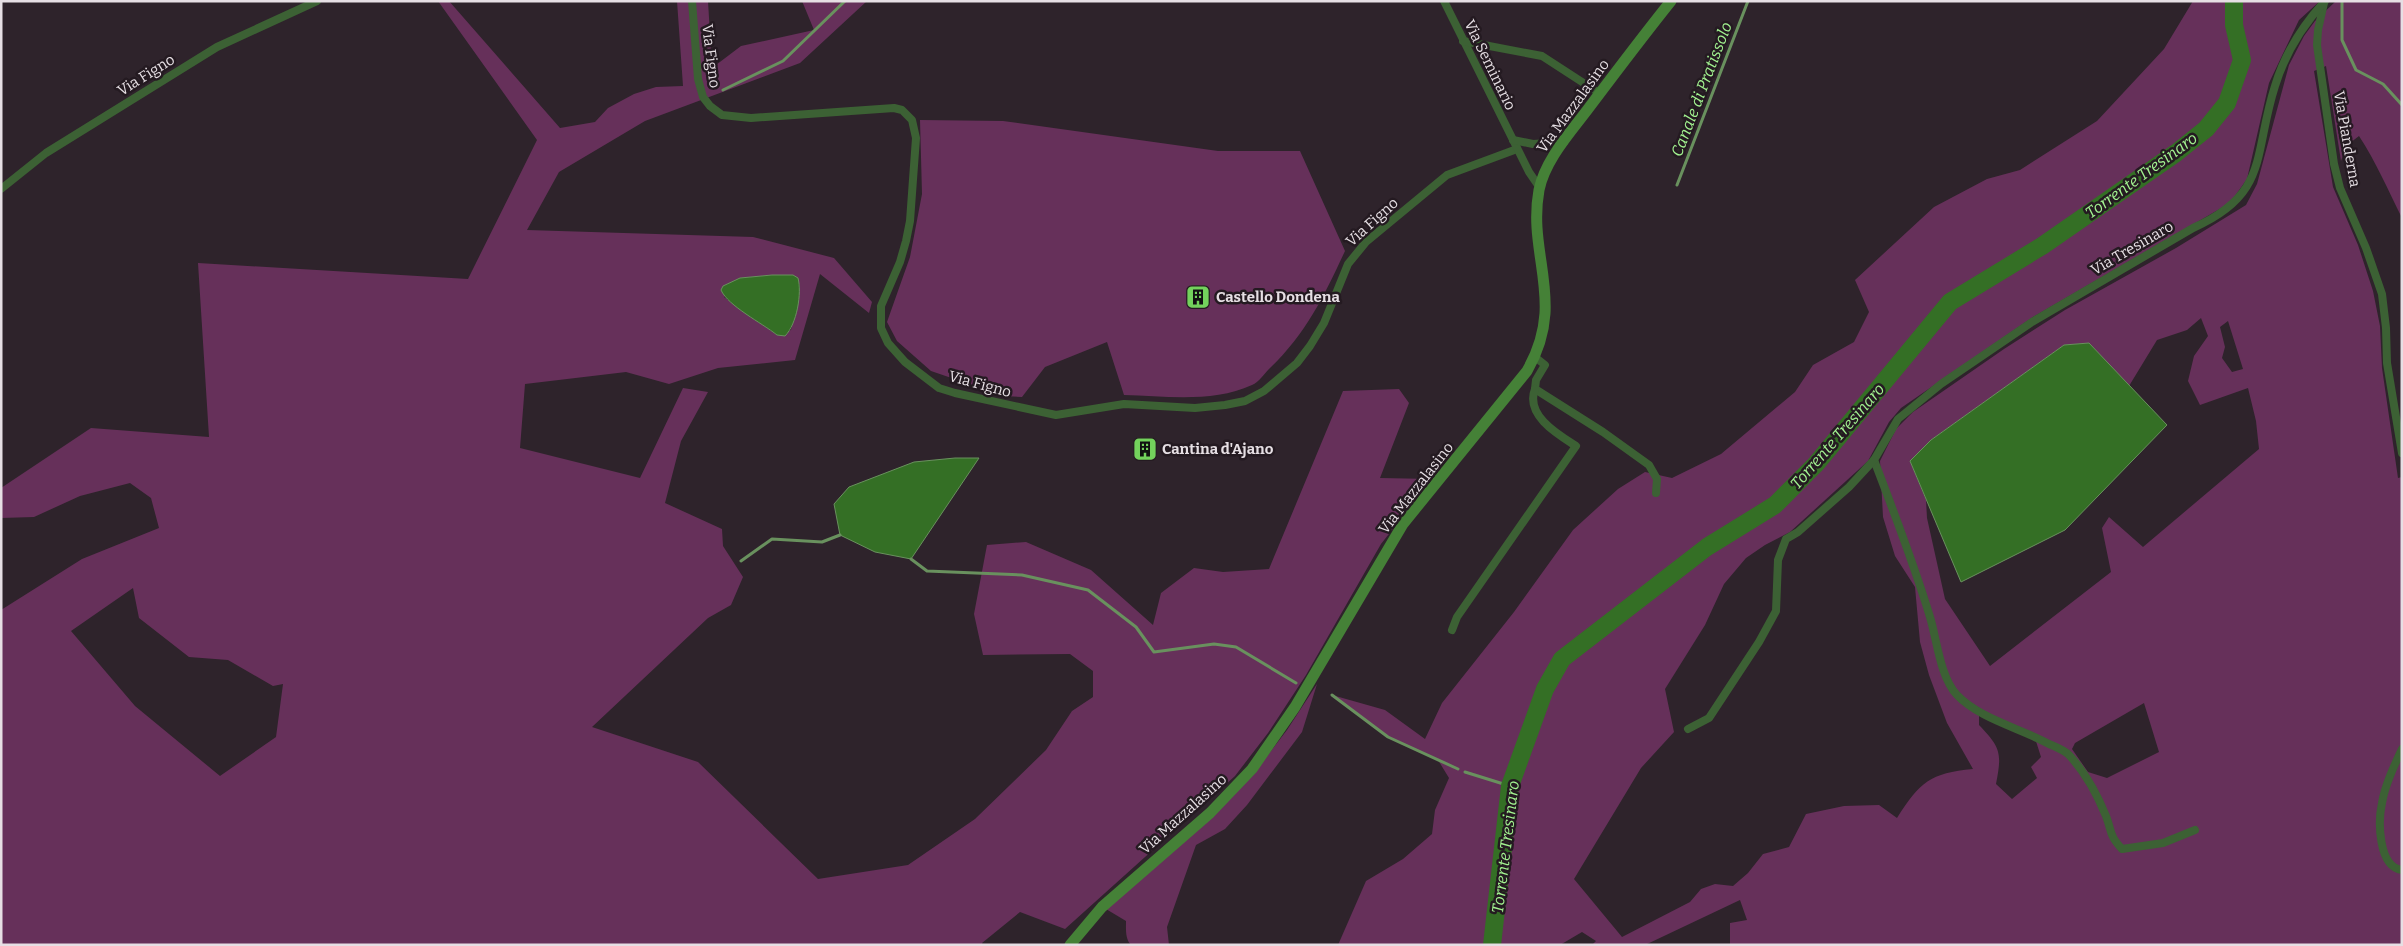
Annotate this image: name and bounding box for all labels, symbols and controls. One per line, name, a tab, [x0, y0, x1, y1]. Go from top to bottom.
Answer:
street label: Via Seminario	[1460, 17, 1520, 113]
water label: Canale di Pratissolo	[1667, 19, 1736, 159]
street label: Via Figno	[698, 23, 724, 89]
street label: Via Figno	[114, 50, 178, 100]
street label: Via Mazzalasino	[1533, 56, 1613, 156]
street label: Via Pianderna	[2330, 90, 2364, 188]
water label: Torrente Tresinaro	[2082, 128, 2201, 222]
street label: Via Figno	[1342, 194, 1402, 250]
street label: Via Tresinaro	[2088, 217, 2176, 279]
building icon: Castello Dondena	[1185, 284, 1211, 310]
place label: Castello Dondena	[1216, 288, 1340, 306]
street label: Via Figno	[947, 367, 1013, 401]
water label: Torrente Tresinaro	[1786, 380, 1888, 493]
building icon: Cantina d'Ajano	[1132, 436, 1158, 462]
street label: Via Mazzalasino	[1375, 439, 1457, 537]
place label: Cantina d'Ajano	[1162, 440, 1274, 458]
street label: Via Mazzalasino	[1136, 770, 1230, 858]
water label: Torrente Tresinaro	[1488, 780, 1523, 915]

